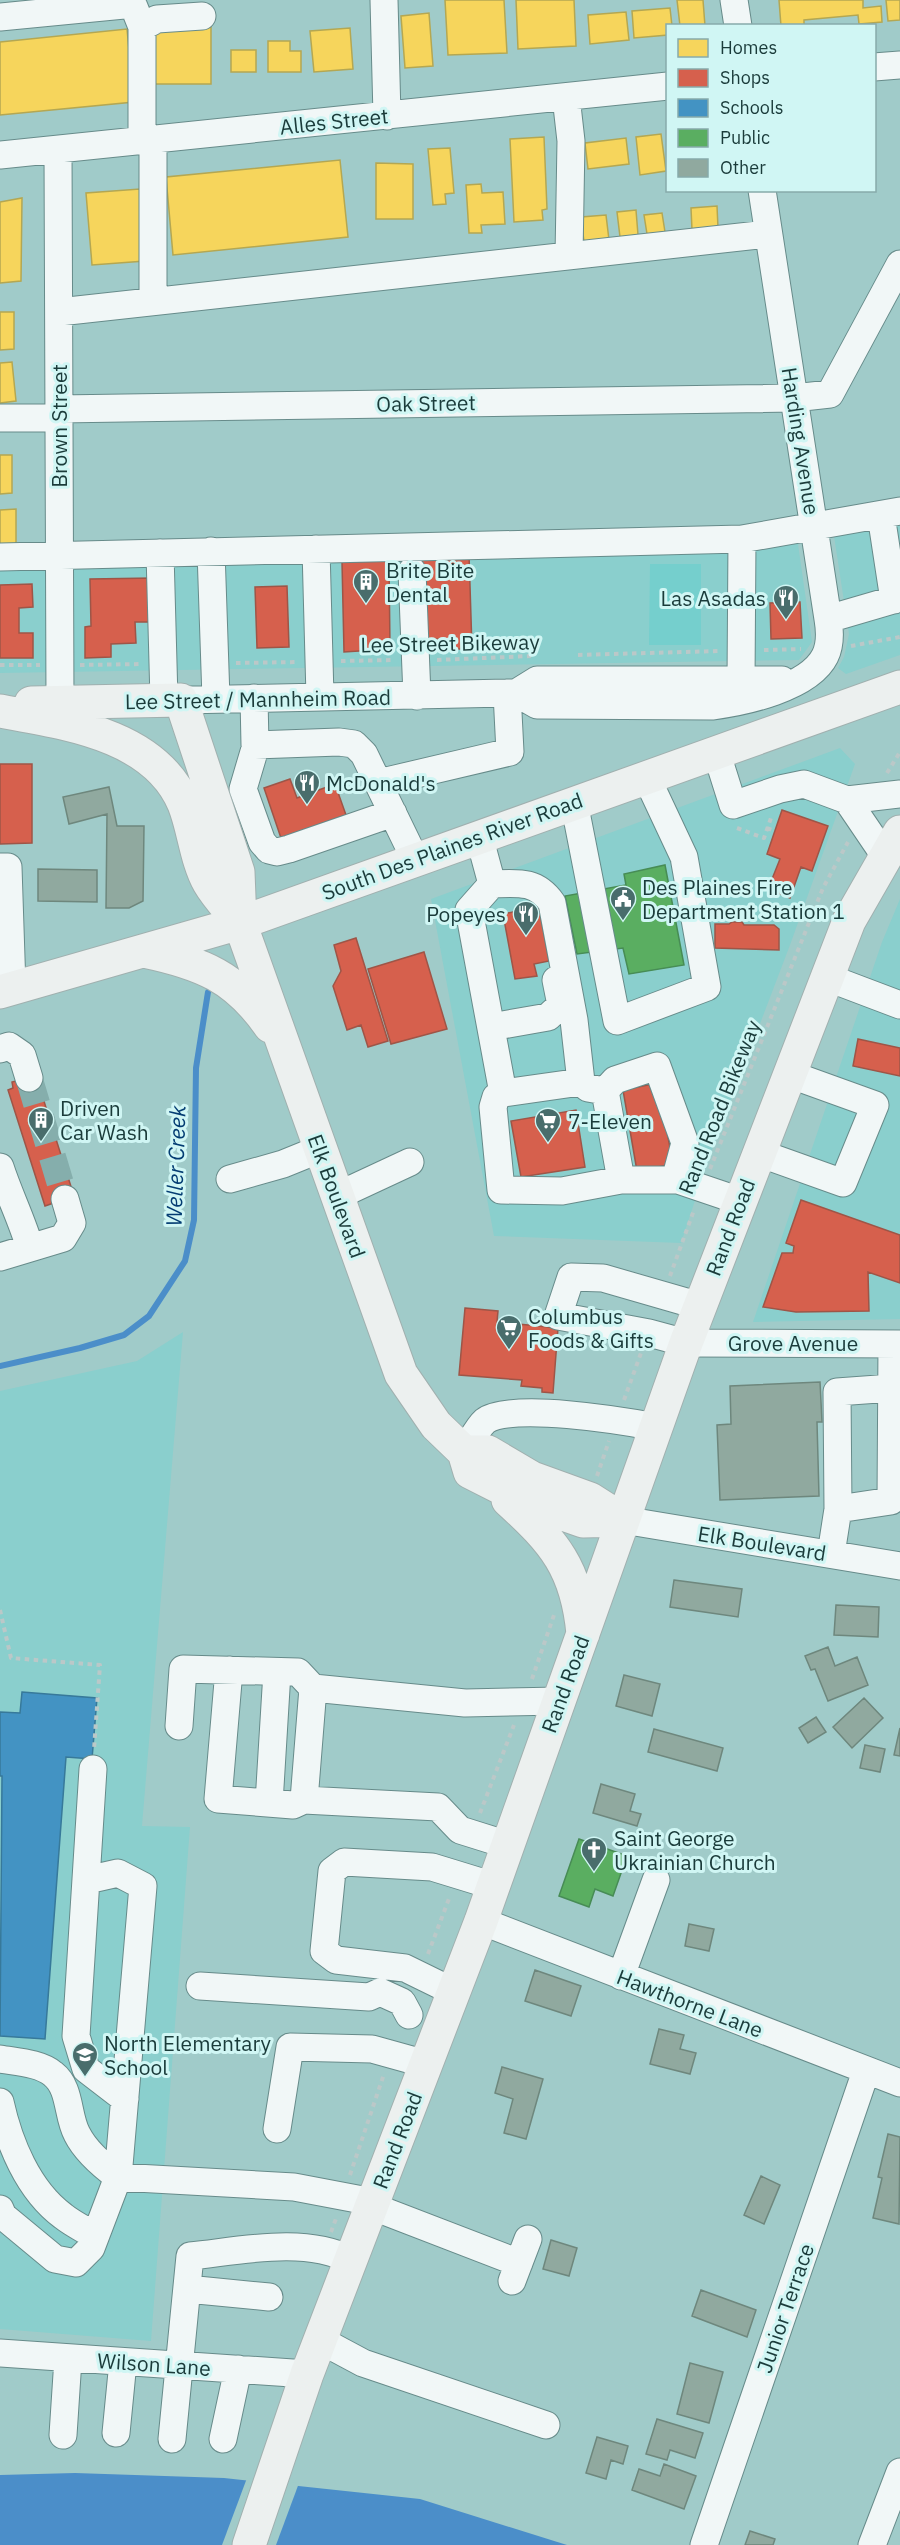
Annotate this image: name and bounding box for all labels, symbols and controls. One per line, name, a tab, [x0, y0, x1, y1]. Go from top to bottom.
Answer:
legend	[666, 24, 876, 192]
text: Homes	[720, 36, 777, 59]
text: Shops	[720, 66, 770, 89]
text: Schools	[720, 96, 784, 119]
street label: Alles Street	[278, 101, 390, 141]
text: Public	[720, 126, 770, 149]
text: Other	[720, 156, 766, 179]
street label: Brown Street	[45, 364, 73, 488]
street label: Harding Avenue	[776, 365, 826, 517]
street label: Oak Street	[376, 388, 476, 418]
place label: Brite Bite Dental	[386, 556, 474, 608]
building icon: Brite Bite Dental	[351, 567, 381, 605]
restaurant icon: Las Asadas	[771, 583, 801, 621]
place label: Las Asadas	[661, 584, 766, 612]
street label: Lee Street Bikeway	[360, 627, 541, 659]
street label: Lee Street / Mannheim Road	[125, 683, 391, 715]
restaurant icon: McDonald's	[292, 768, 322, 806]
place label: McDonald's	[326, 769, 436, 797]
street label: South Des Plaines River Road	[318, 786, 586, 906]
place label: Des Plaines Fire Department Station 1	[642, 873, 845, 925]
public building icon: Des Plaines Fire Department Station 1	[608, 884, 638, 922]
restaurant icon: Popeyes	[511, 899, 541, 937]
place label: Popeyes	[426, 900, 506, 928]
street label: Rand Road Bikeway	[671, 1015, 767, 1198]
place label: Driven Car Wash	[60, 1094, 149, 1146]
building icon: Driven Car Wash	[26, 1105, 56, 1143]
water label: Weller Creek	[158, 1105, 192, 1227]
supermarket icon: 7-Eleven	[533, 1106, 563, 1144]
place label: 7-Eleven	[568, 1107, 652, 1135]
street label: Elk Boulevard	[302, 1130, 372, 1262]
street label: Rand Road	[699, 1174, 761, 1280]
place label: Columbus Foods & Gifts	[528, 1302, 654, 1354]
supermarket icon: Columbus Foods & Gifts	[494, 1313, 524, 1351]
street label: Grove Avenue	[728, 1329, 858, 1357]
street label: Elk Boulevard	[696, 1519, 828, 1567]
street label: Rand Road	[534, 1631, 596, 1737]
place label: Saint George Ukrainian Church	[614, 1824, 776, 1876]
church icon: Saint George Ukrainian Church	[579, 1835, 609, 1873]
street label: Hawthorne Lane	[613, 1962, 767, 2044]
place label: North Elementary School	[104, 2029, 271, 2081]
school or university icon: North Elementary School	[70, 2040, 100, 2078]
street label: Rand Road	[366, 2087, 428, 2193]
street label: Junior Terrace	[750, 2240, 820, 2376]
street label: Wilson Lane	[96, 2346, 212, 2382]

